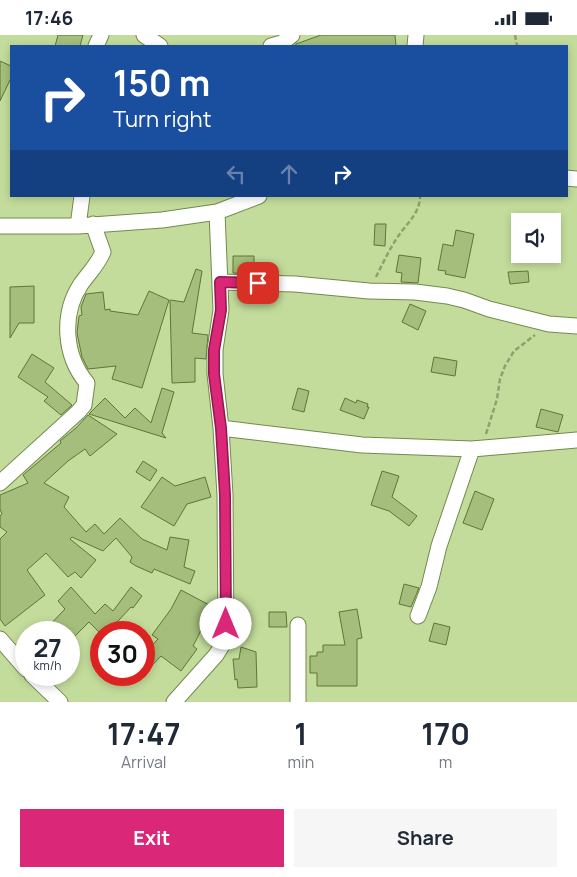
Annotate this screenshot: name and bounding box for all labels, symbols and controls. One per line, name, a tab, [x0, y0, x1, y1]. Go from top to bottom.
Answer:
text: 17:46	[25, 5, 73, 31]
text: 150 m	[113, 59, 210, 107]
icon: right	[30, 65, 95, 130]
text: Turn right	[113, 104, 211, 134]
icon: left	[222, 160, 250, 188]
icon: ahead	[275, 160, 303, 188]
icon: right	[328, 160, 356, 188]
map controls	[511, 213, 561, 263]
button: sound	[511, 213, 561, 263]
pin	[237, 262, 279, 304]
icon: arrive	[244, 269, 272, 297]
position arrow	[199, 597, 251, 649]
speed limit sign: 30	[90, 621, 155, 686]
text: 27	[33, 630, 62, 665]
text: km/h	[34, 657, 61, 674]
text: 17:47	[107, 713, 181, 754]
text: 1	[294, 713, 307, 754]
text: 170	[421, 713, 470, 754]
text: Arrival	[121, 751, 167, 773]
text: min	[287, 751, 314, 773]
text: m	[439, 751, 452, 773]
button: Exit	[20, 809, 284, 867]
button: Share	[294, 809, 557, 867]

